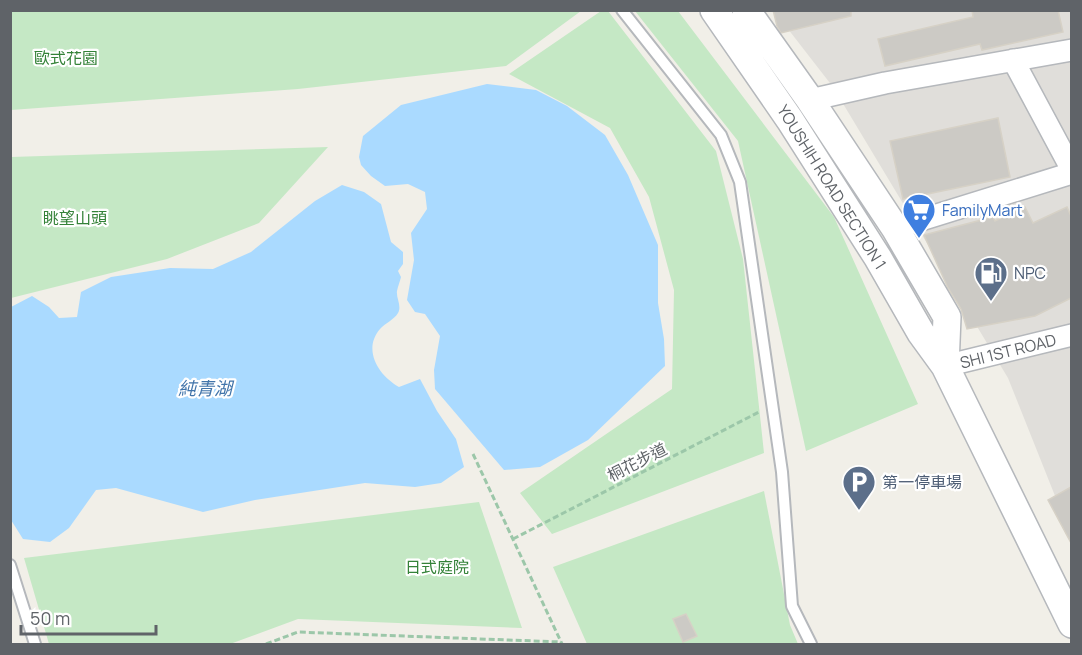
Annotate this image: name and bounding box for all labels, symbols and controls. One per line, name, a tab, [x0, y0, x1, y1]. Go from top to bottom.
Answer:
park label: 歐式花園	[34, 47, 98, 69]
street label: YOUSHIH ROAD SECTION 1	[772, 101, 892, 273]
supermarket icon: FamilyMart	[901, 192, 937, 239]
place label: FamilyMart	[942, 199, 1023, 221]
park label: 眺望山頭	[43, 207, 107, 229]
fuel station icon: NPC	[973, 255, 1009, 302]
place label: NPC	[1014, 262, 1046, 284]
street label: SHI 1ST ROAD	[958, 328, 1059, 374]
water label: 純青湖	[178, 376, 235, 400]
street label: 桐花步道	[603, 438, 671, 486]
parking icon: 第一停車場	[841, 464, 877, 511]
place label: 第一停車場	[882, 471, 962, 493]
park label: 日式庭院	[405, 556, 469, 578]
scale bar	[21, 598, 156, 636]
text: 50 m	[30, 606, 70, 630]

